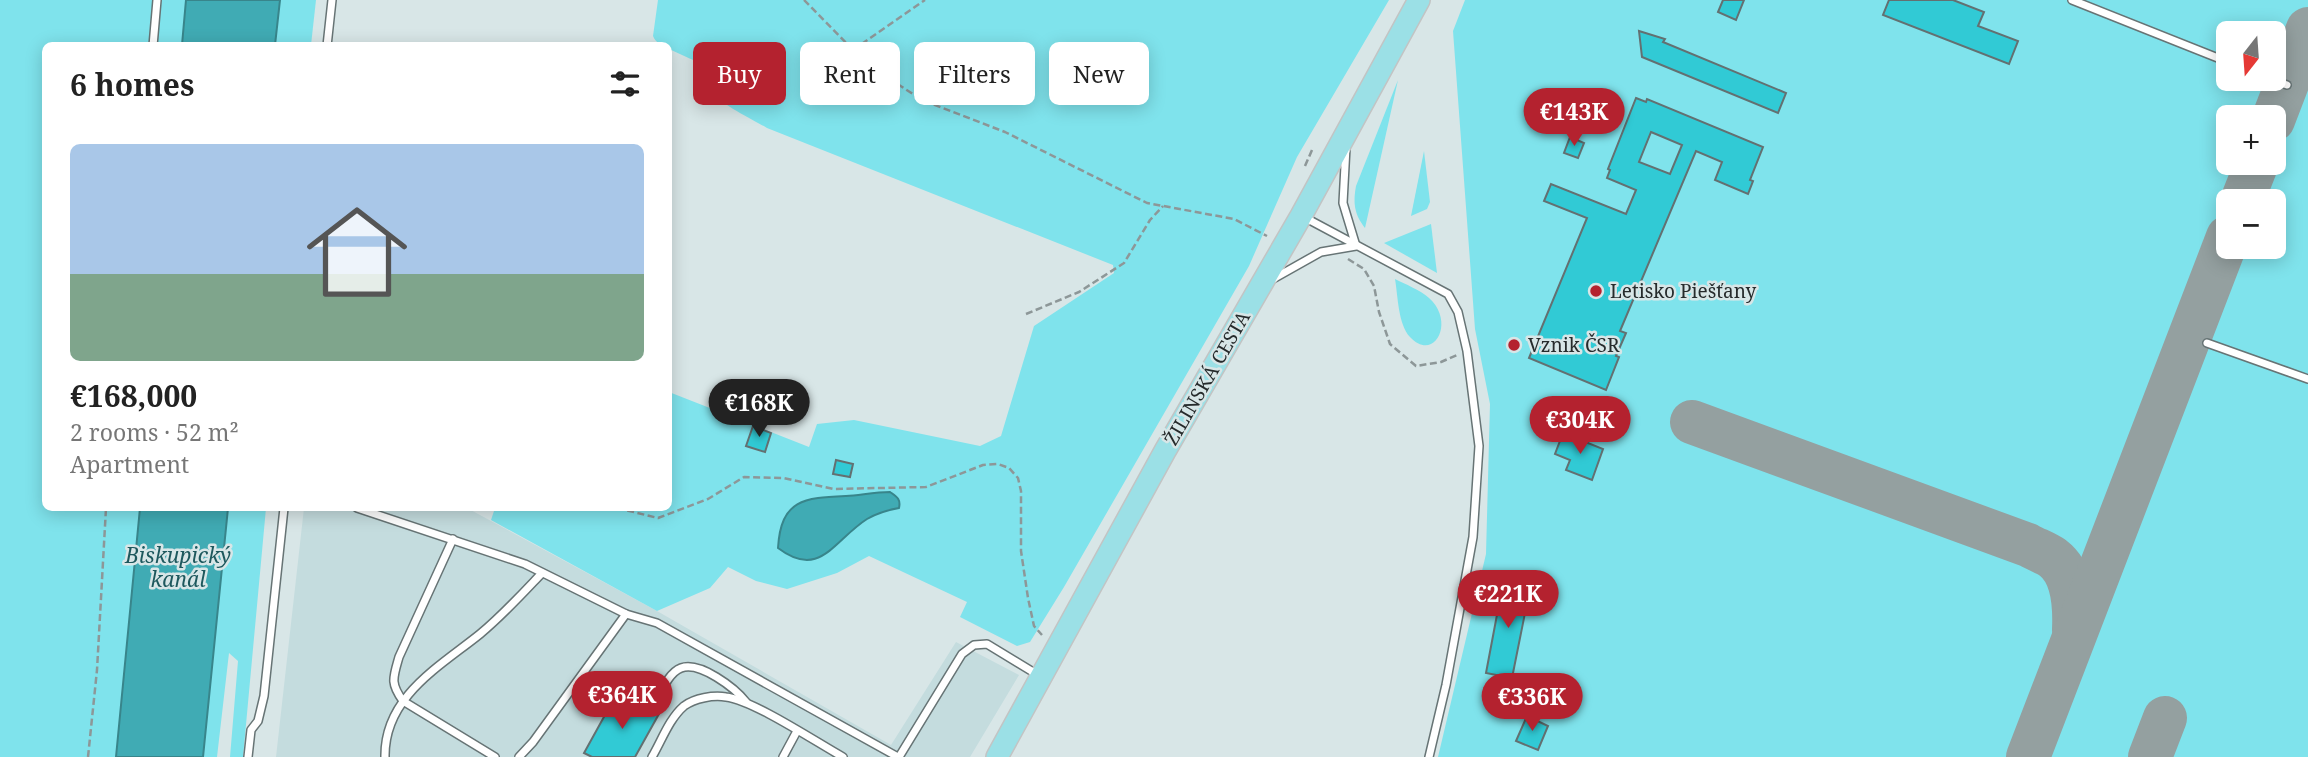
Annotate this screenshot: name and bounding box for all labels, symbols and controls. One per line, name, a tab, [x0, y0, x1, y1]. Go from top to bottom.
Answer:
north arrow	[2216, 21, 2286, 91]
map controls	[2216, 21, 2286, 259]
chip: Buy	[693, 42, 786, 105]
chip: Rent	[800, 42, 900, 105]
chip: Filters	[914, 42, 1035, 105]
chip: New	[1049, 42, 1149, 105]
text: 6 homes	[70, 64, 194, 105]
icon: filters	[606, 65, 644, 103]
pin: €143K	[1525, 88, 1623, 148]
text: €143K	[1540, 95, 1608, 127]
button: +	[2216, 105, 2286, 175]
icon: home	[294, 189, 420, 315]
button: −	[2216, 189, 2286, 259]
place label: Letisko Piešťany	[1610, 278, 1757, 304]
marker: Letisko Piešťany	[1588, 283, 1604, 299]
street label: ŽILINSKÁ CESTA	[1158, 306, 1256, 450]
place label: Vznik ČSR	[1528, 332, 1620, 358]
marker: Vznik ČSR	[1506, 337, 1522, 353]
text: €168,000	[70, 375, 197, 416]
pin: €168K	[710, 380, 808, 439]
text: €168K	[725, 386, 793, 418]
pin: €304K	[1531, 396, 1629, 456]
text: €304K	[1546, 403, 1614, 435]
text: 2 rooms · 52 m²	[70, 416, 239, 448]
text: Apartment	[70, 448, 189, 480]
water label: Biskupický kanál	[124, 541, 231, 593]
pin: €221K	[1459, 570, 1557, 630]
text: €221K	[1474, 577, 1542, 609]
pin: €364K	[573, 672, 671, 731]
pin: €336K	[1483, 674, 1581, 733]
text: €364K	[588, 678, 656, 710]
text: €336K	[1498, 680, 1566, 712]

